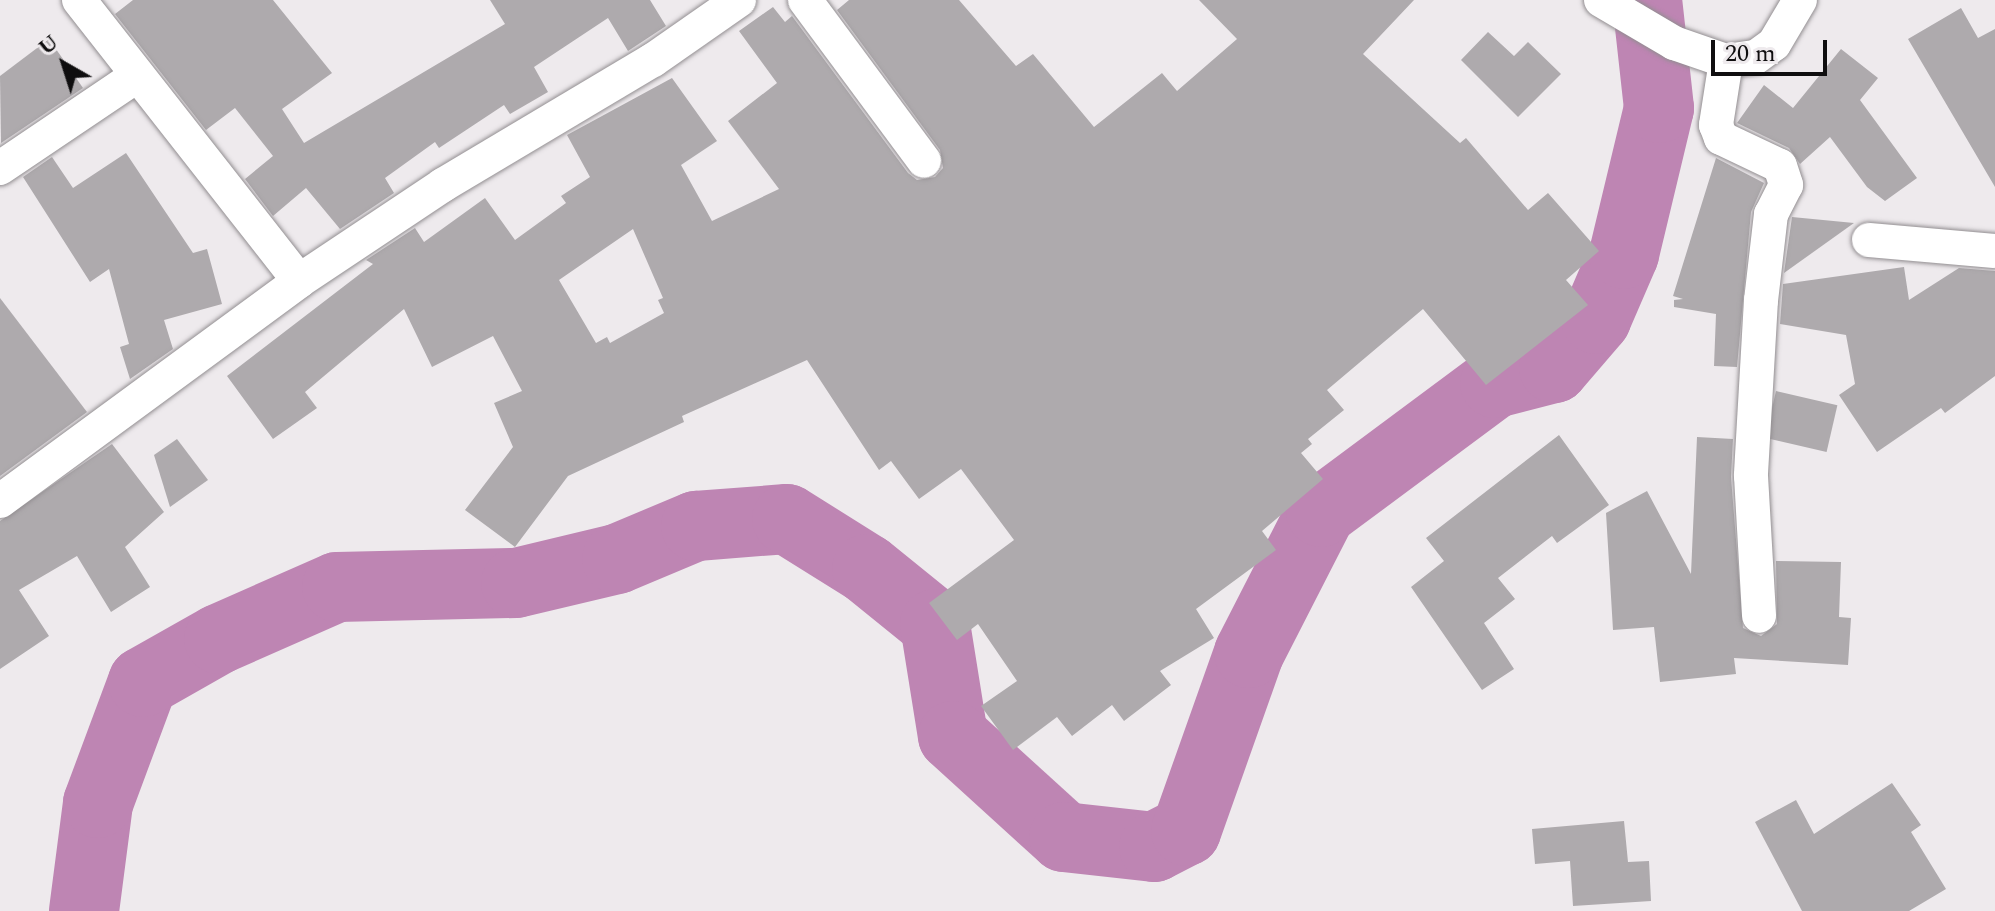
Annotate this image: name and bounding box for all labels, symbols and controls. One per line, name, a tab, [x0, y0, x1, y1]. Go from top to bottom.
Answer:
north arrow	[24, 24, 104, 104]
scale bar	[1715, 24, 1831, 74]
text: U	[31, 26, 66, 64]
text: 20 m	[1725, 36, 1776, 72]

